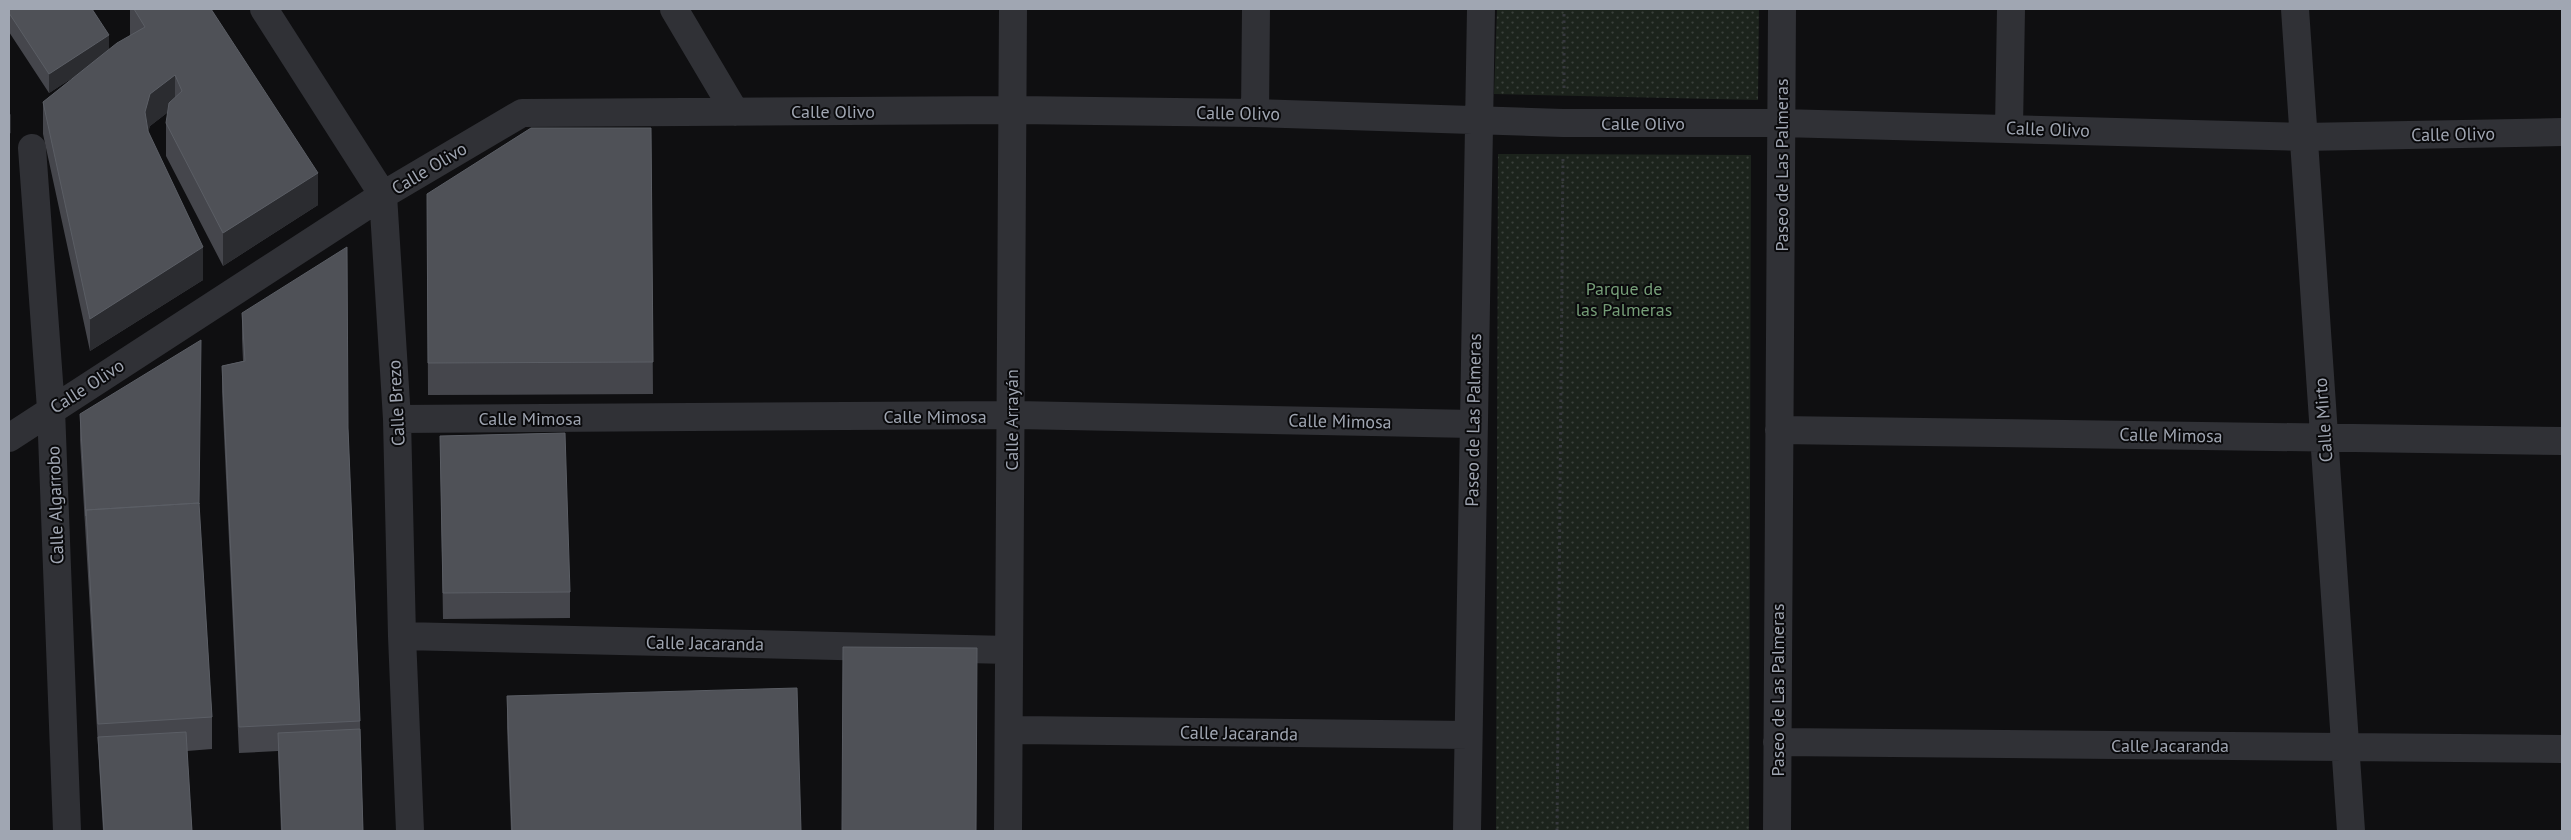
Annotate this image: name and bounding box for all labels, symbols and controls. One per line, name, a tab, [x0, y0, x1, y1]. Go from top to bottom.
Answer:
street label: Paseo de Las Palmeras	[1770, 78, 1793, 252]
street label: Calle Olivo	[791, 100, 875, 123]
street label: Calle Olivo	[1196, 101, 1280, 125]
street label: Calle Olivo	[1601, 112, 1685, 135]
street label: Calle Olivo	[2006, 116, 2090, 142]
street label: Calle Olivo	[2411, 122, 2495, 146]
street label: Calle Olivo	[387, 137, 471, 199]
park label: Parque de las Palmeras	[1576, 277, 1672, 321]
street label: Paseo de Las Palmeras	[1460, 333, 1486, 507]
street label: Calle Olivo	[46, 354, 128, 418]
street label: Calle Brezo	[382, 359, 410, 447]
street label: Calle Arrayán	[1000, 369, 1023, 471]
street label: Calle Mirto	[2309, 377, 2337, 463]
street label: Calle Mimosa	[883, 405, 987, 428]
street label: Calle Mimosa	[478, 407, 582, 430]
street label: Calle Mimosa	[1288, 409, 1392, 433]
street label: Calle Mimosa	[2119, 423, 2223, 447]
street label: Calle Algarrobo	[41, 445, 69, 565]
street label: Paseo de Las Palmeras	[1766, 603, 1789, 777]
street label: Calle Jacaranda	[646, 630, 764, 656]
street label: Calle Jacaranda	[1180, 720, 1298, 746]
street label: Calle Jacaranda	[2111, 734, 2229, 757]

